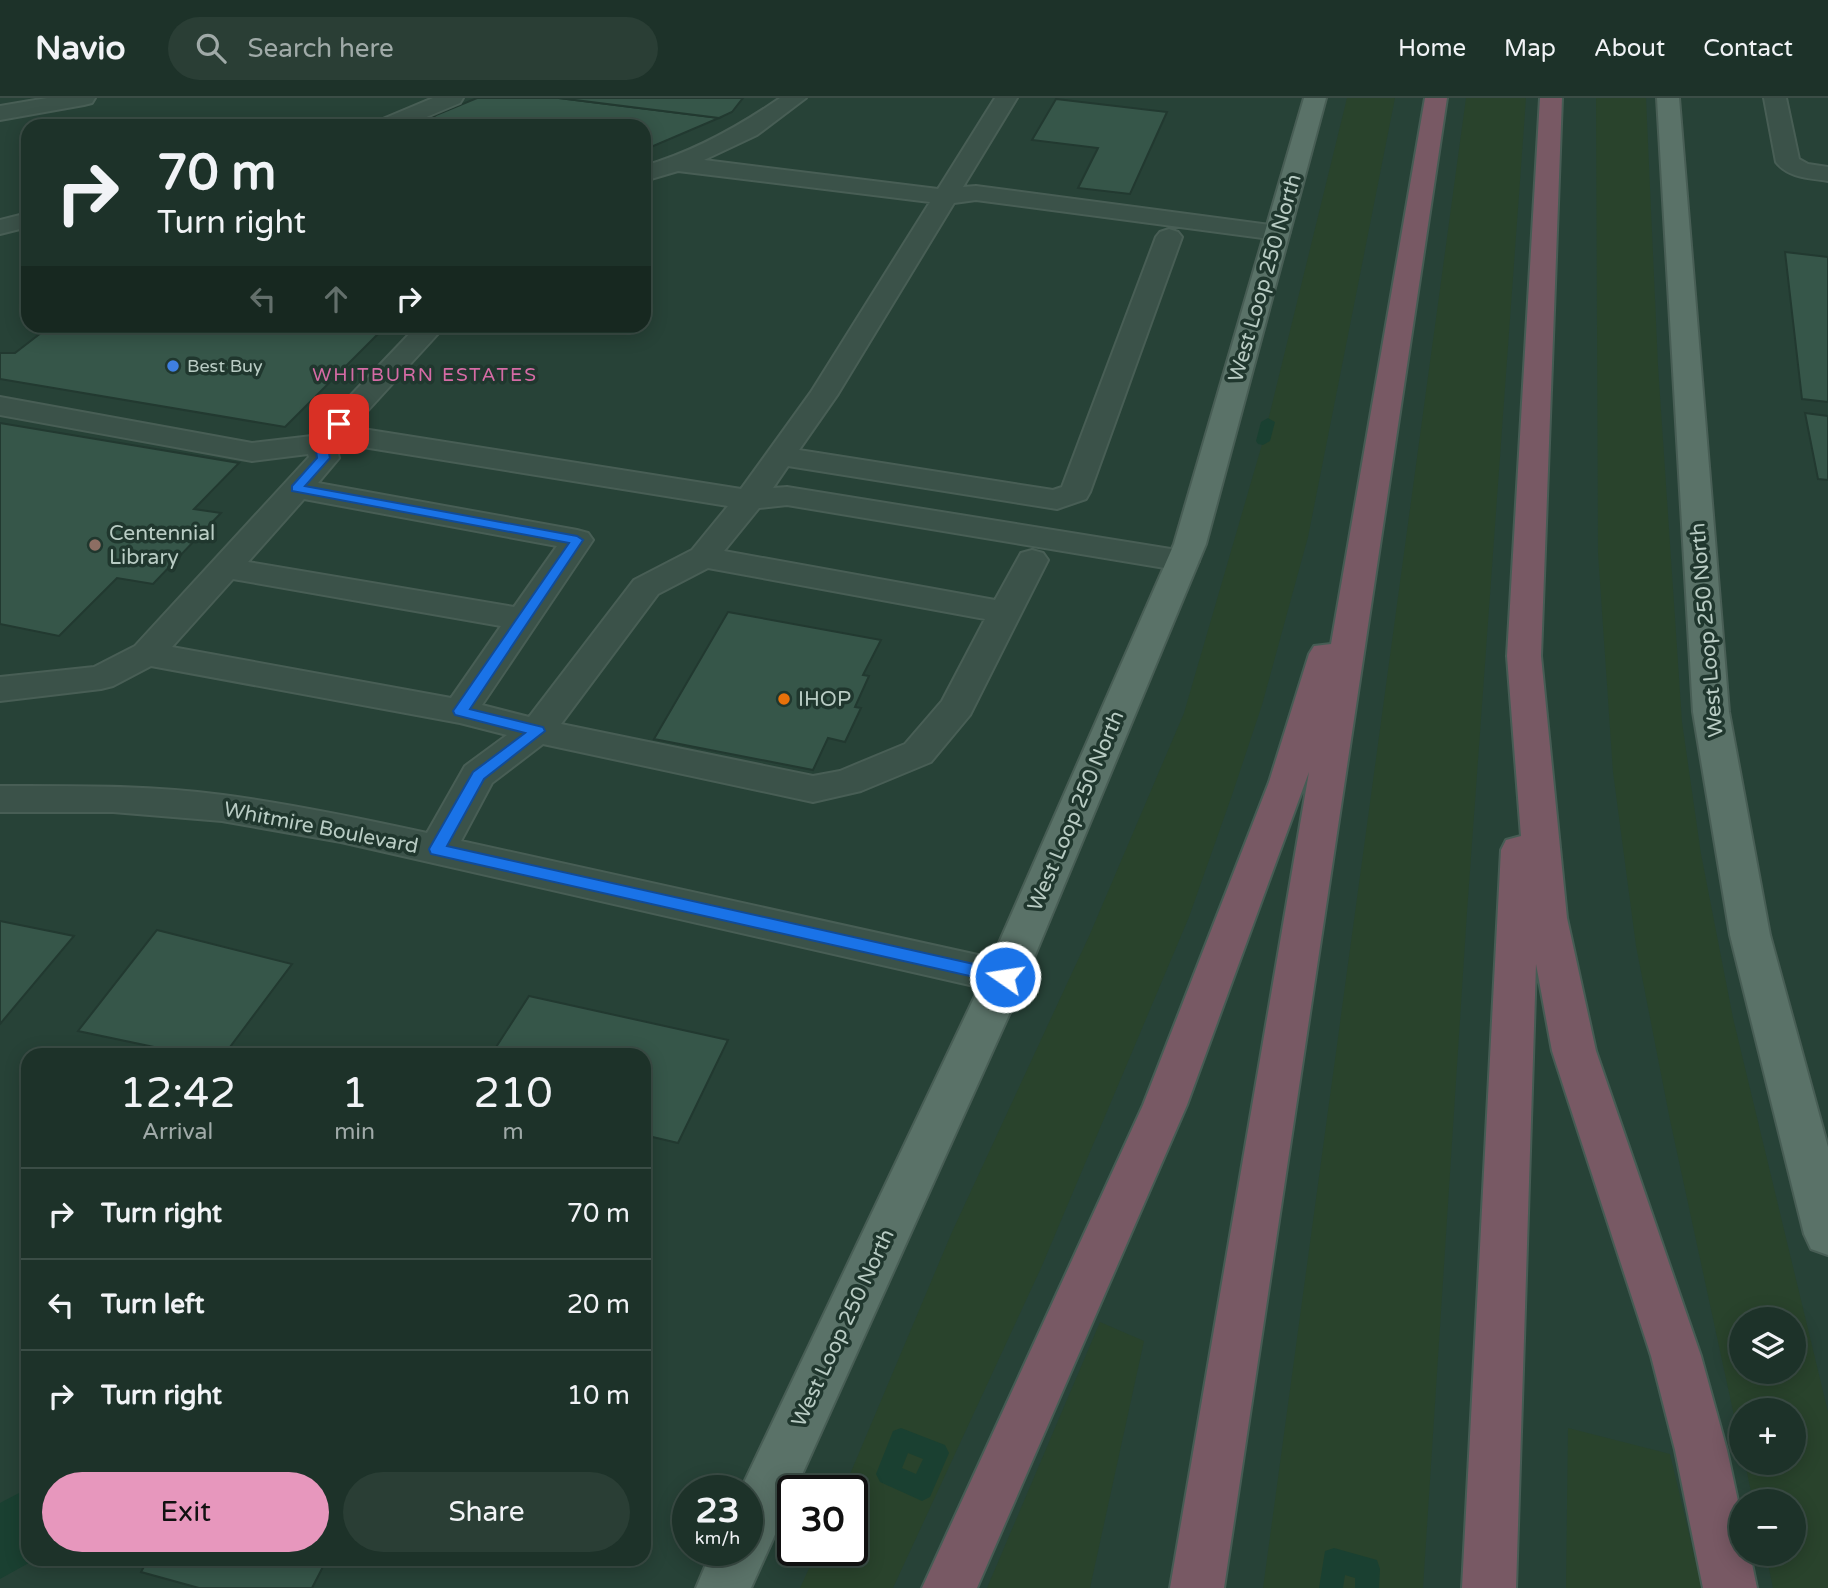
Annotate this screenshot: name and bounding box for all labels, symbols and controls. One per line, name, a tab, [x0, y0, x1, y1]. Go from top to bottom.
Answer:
search box	[168, 17, 658, 80]
text: Navio	[35, 29, 126, 68]
icon: search	[192, 29, 230, 67]
text: Search here	[248, 33, 394, 64]
text: Home	[1398, 34, 1466, 63]
text: Map	[1504, 34, 1556, 63]
text: About	[1594, 34, 1665, 63]
text: Contact	[1703, 34, 1793, 63]
text: 70 m	[157, 144, 276, 203]
icon: right	[42, 147, 133, 238]
street label: West Loop 250 North	[1223, 171, 1307, 385]
text: Turn right	[157, 204, 306, 242]
icon: left	[244, 280, 282, 318]
icon: ahead	[317, 280, 355, 318]
icon: right	[390, 280, 428, 318]
place label: Best Buy	[187, 355, 263, 377]
marker: Best Buy	[165, 358, 181, 374]
district label: WHITBURN ESTATES	[312, 364, 538, 386]
pin	[309, 394, 369, 454]
icon: arrive	[320, 405, 358, 443]
place label: Centennial Library	[109, 521, 215, 570]
street label: West Loop 250 North	[1685, 522, 1729, 738]
marker: Centennial Library	[87, 537, 103, 553]
place label: IHOP	[798, 687, 851, 712]
marker: IHOP	[776, 691, 792, 707]
street label: West Loop 250 North	[1022, 707, 1130, 915]
street label: Whitmire Boulevard	[222, 797, 420, 859]
position arrow	[968, 940, 1042, 1014]
text: 12:42	[119, 1068, 236, 1119]
text: 1	[341, 1068, 368, 1119]
text: 210	[473, 1068, 553, 1119]
text: Arrival	[142, 1118, 213, 1146]
text: min	[334, 1118, 375, 1146]
text: m	[502, 1118, 524, 1146]
icon: right	[42, 1195, 80, 1233]
text: Turn right	[101, 1198, 222, 1229]
text: 70 m	[567, 1198, 630, 1229]
street label: West Loop 250 North	[786, 1225, 900, 1431]
icon: left	[42, 1286, 80, 1324]
text: Turn left	[101, 1289, 204, 1320]
text: 20 m	[567, 1289, 630, 1320]
map controls	[1729, 1307, 1806, 1566]
button: layers	[1729, 1307, 1806, 1384]
icon: right	[42, 1377, 80, 1415]
text: Turn right	[101, 1380, 222, 1411]
text: 10 m	[567, 1380, 630, 1411]
button: +	[1729, 1398, 1806, 1475]
button: Exit	[42, 1472, 329, 1552]
button: Share	[343, 1472, 630, 1552]
speed limit sign: 30	[777, 1475, 868, 1566]
button: −	[1729, 1489, 1806, 1566]
text: 23	[696, 1490, 739, 1532]
text: km/h	[695, 1527, 740, 1549]

